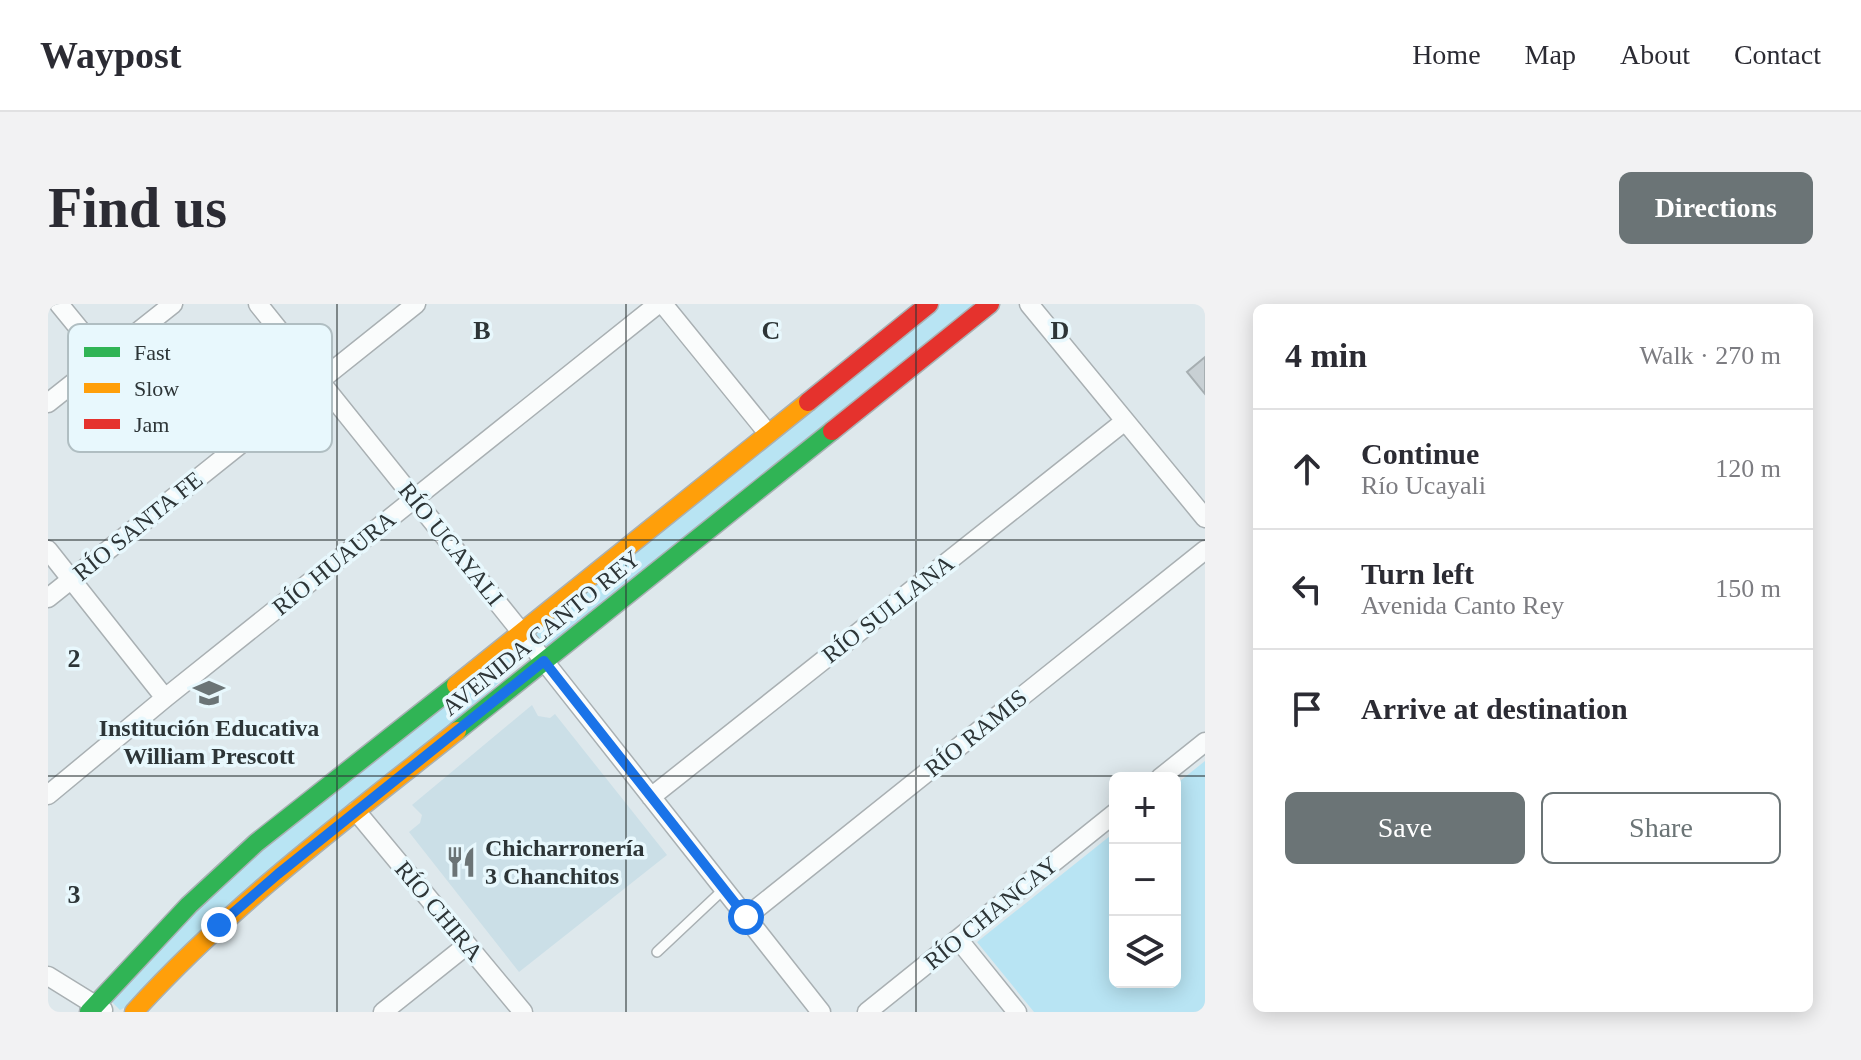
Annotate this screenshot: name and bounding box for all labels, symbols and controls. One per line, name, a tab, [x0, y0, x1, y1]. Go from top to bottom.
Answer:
text: Waypost	[40, 34, 181, 76]
text: Home	[1412, 39, 1481, 70]
text: Map	[1525, 39, 1576, 70]
text: About	[1620, 39, 1690, 70]
text: Contact	[1734, 39, 1821, 70]
button: Directions	[1619, 172, 1813, 244]
text: Find us	[48, 177, 227, 239]
text: B	[473, 316, 491, 345]
text: C	[762, 316, 780, 345]
text: D	[1051, 316, 1069, 345]
legend	[68, 324, 332, 452]
text: 4 min	[1285, 337, 1367, 374]
text: Fast	[134, 340, 171, 365]
text: Walk · 270 m	[1639, 341, 1781, 370]
text: Slow	[134, 376, 179, 401]
text: Jam	[134, 412, 169, 437]
text: Continue	[1361, 437, 1479, 470]
icon: ahead	[1285, 447, 1329, 491]
text: 120 m	[1715, 454, 1781, 483]
street label: RÍO SANTA FE	[68, 466, 208, 586]
text: Río Ucayali	[1361, 471, 1486, 500]
street label: RÍO UCAYALI	[394, 477, 508, 611]
street label: RÍO HUAURA	[268, 505, 401, 620]
street label: AVENIDA CANTO REY	[437, 545, 645, 721]
street label: RÍO SULLANA	[817, 549, 959, 668]
text: Turn left	[1361, 557, 1474, 590]
icon: left	[1285, 567, 1329, 611]
text: 150 m	[1715, 574, 1781, 603]
text: Avenida Canto Rey	[1361, 591, 1564, 620]
text: 2	[68, 644, 81, 673]
school or university icon: Institución Educativa William Prescott	[192, 676, 226, 710]
street label: RÍO RAMIS	[920, 684, 1032, 782]
icon: arrive	[1285, 687, 1329, 731]
text: Arrive at destination	[1361, 692, 1628, 725]
place label: Institución Educativa William Prescott	[99, 715, 319, 769]
map controls	[1109, 772, 1181, 988]
button: +	[1109, 772, 1181, 844]
button: Save	[1285, 792, 1525, 864]
button: Share	[1541, 792, 1781, 864]
place label: Chicharronería 3 Chanchitos	[485, 835, 645, 889]
button: −	[1109, 844, 1181, 916]
restaurant icon: Chicharronería 3 Chanchitos	[444, 845, 478, 879]
street label: RÍO CHANCAY	[919, 851, 1063, 975]
street label: RÍO CHIRA	[390, 856, 489, 967]
text: 3	[68, 880, 81, 909]
route start	[728, 899, 764, 935]
route end	[201, 907, 237, 943]
button: layers	[1109, 916, 1181, 988]

